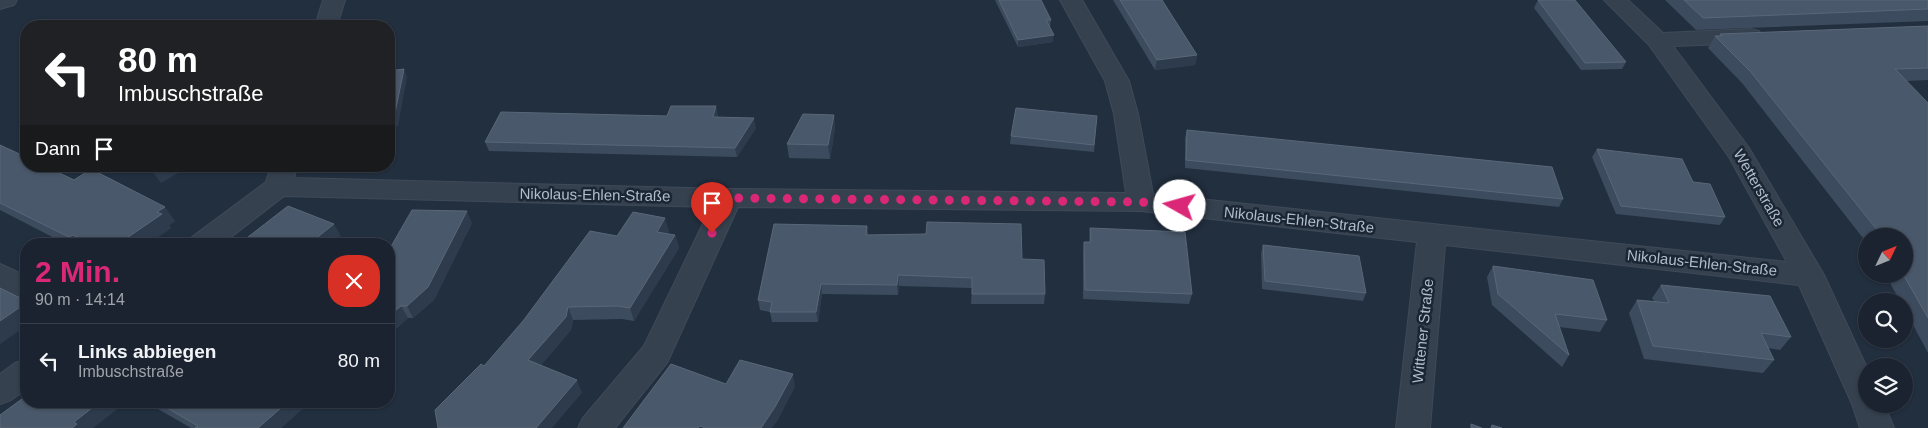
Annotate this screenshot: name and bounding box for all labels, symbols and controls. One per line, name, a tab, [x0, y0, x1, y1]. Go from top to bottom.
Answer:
icon: left	[35, 40, 100, 105]
text: 80 m	[118, 40, 198, 79]
text: Imbuschstraße	[118, 81, 264, 106]
icon: arrive	[90, 135, 118, 163]
text: Dann	[35, 138, 80, 159]
street label: Wetterstraße	[1730, 146, 1788, 229]
position arrow	[1153, 179, 1205, 231]
pin	[691, 182, 733, 233]
street label: Nikolaus-Ehlen-Straße	[519, 185, 671, 204]
icon: arrive	[698, 189, 726, 217]
street label: Nikolaus-Ehlen-Straße	[1223, 203, 1375, 236]
north arrow	[1858, 228, 1912, 282]
map controls	[1858, 228, 1913, 413]
street label: Nikolaus-Ehlen-Straße	[1626, 246, 1778, 279]
text: 2 Min.	[35, 255, 120, 288]
button: close	[328, 255, 380, 307]
street label: Wittener Straße	[1409, 278, 1436, 384]
text: 90 m · 14:14	[35, 291, 125, 308]
button: search	[1858, 293, 1913, 348]
text: Links abbiegen	[78, 341, 216, 362]
icon: left	[35, 347, 63, 375]
text: 80 m	[338, 350, 380, 371]
button: layers	[1858, 358, 1913, 413]
text: Imbuschstraße	[78, 363, 184, 380]

